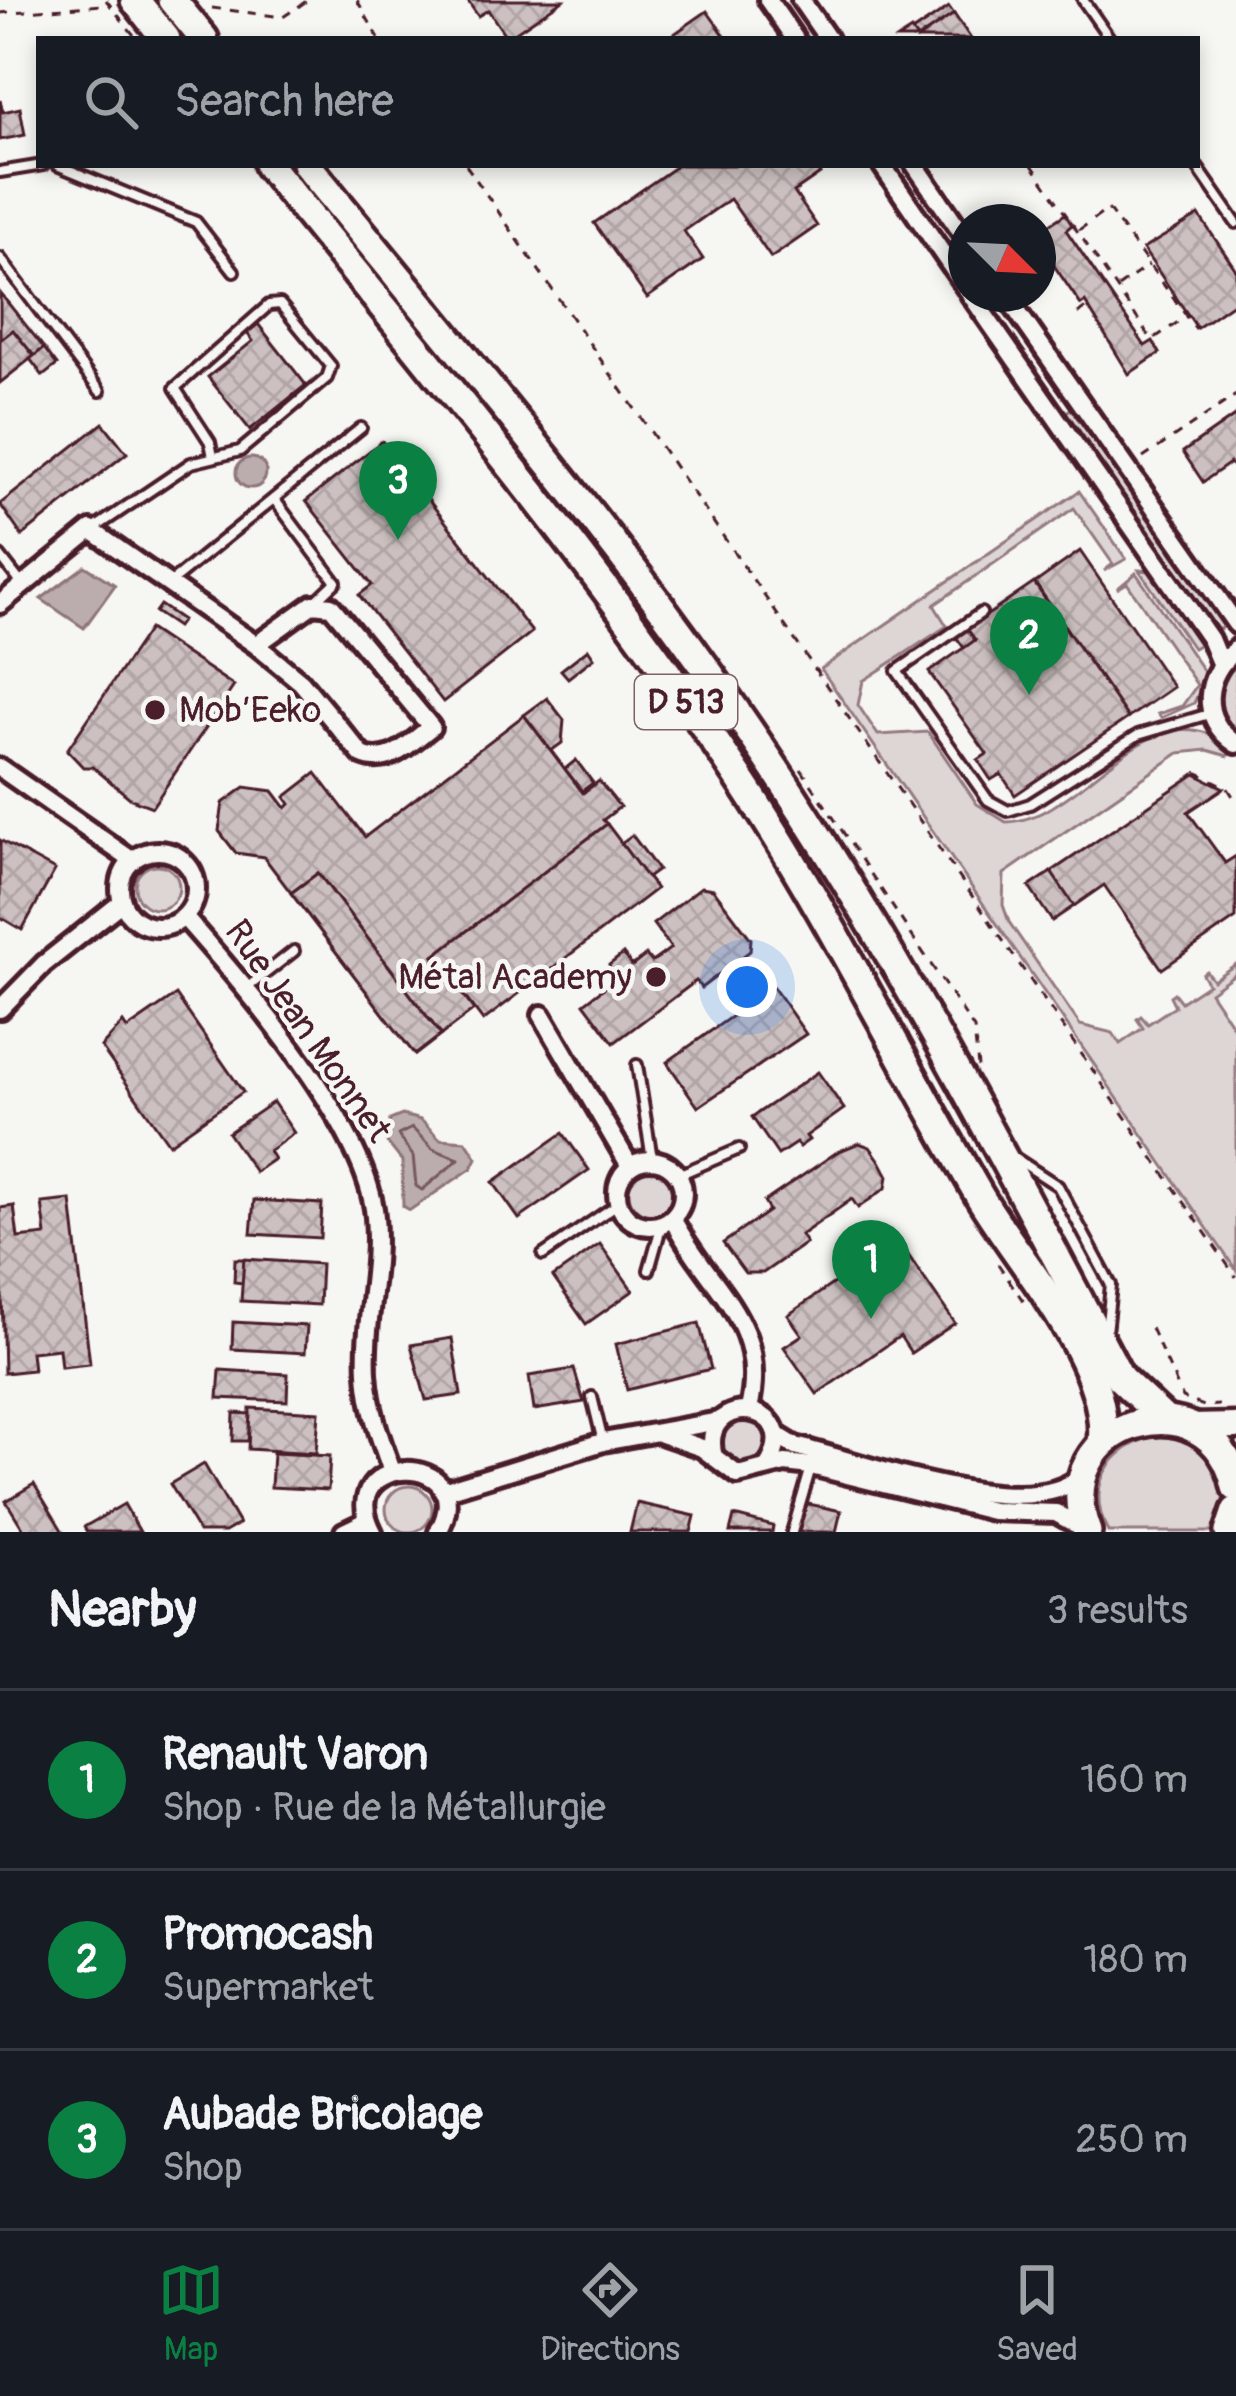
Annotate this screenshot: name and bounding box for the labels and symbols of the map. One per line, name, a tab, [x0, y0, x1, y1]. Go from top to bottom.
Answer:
north arrow	[948, 204, 1056, 312]
pin: 3	[359, 441, 437, 540]
pin: 2	[990, 596, 1068, 695]
road number: D 513	[635, 675, 737, 729]
place label: Mob’Eeko	[179, 688, 321, 733]
marker: Mob’Eeko	[142, 697, 168, 723]
street label: Rue Jean Monnet	[215, 911, 402, 1151]
place label: Métal Academy	[398, 955, 632, 1000]
your location	[717, 957, 777, 1017]
marker: Métal Academy	[643, 964, 669, 990]
pin: 1	[832, 1220, 910, 1319]

